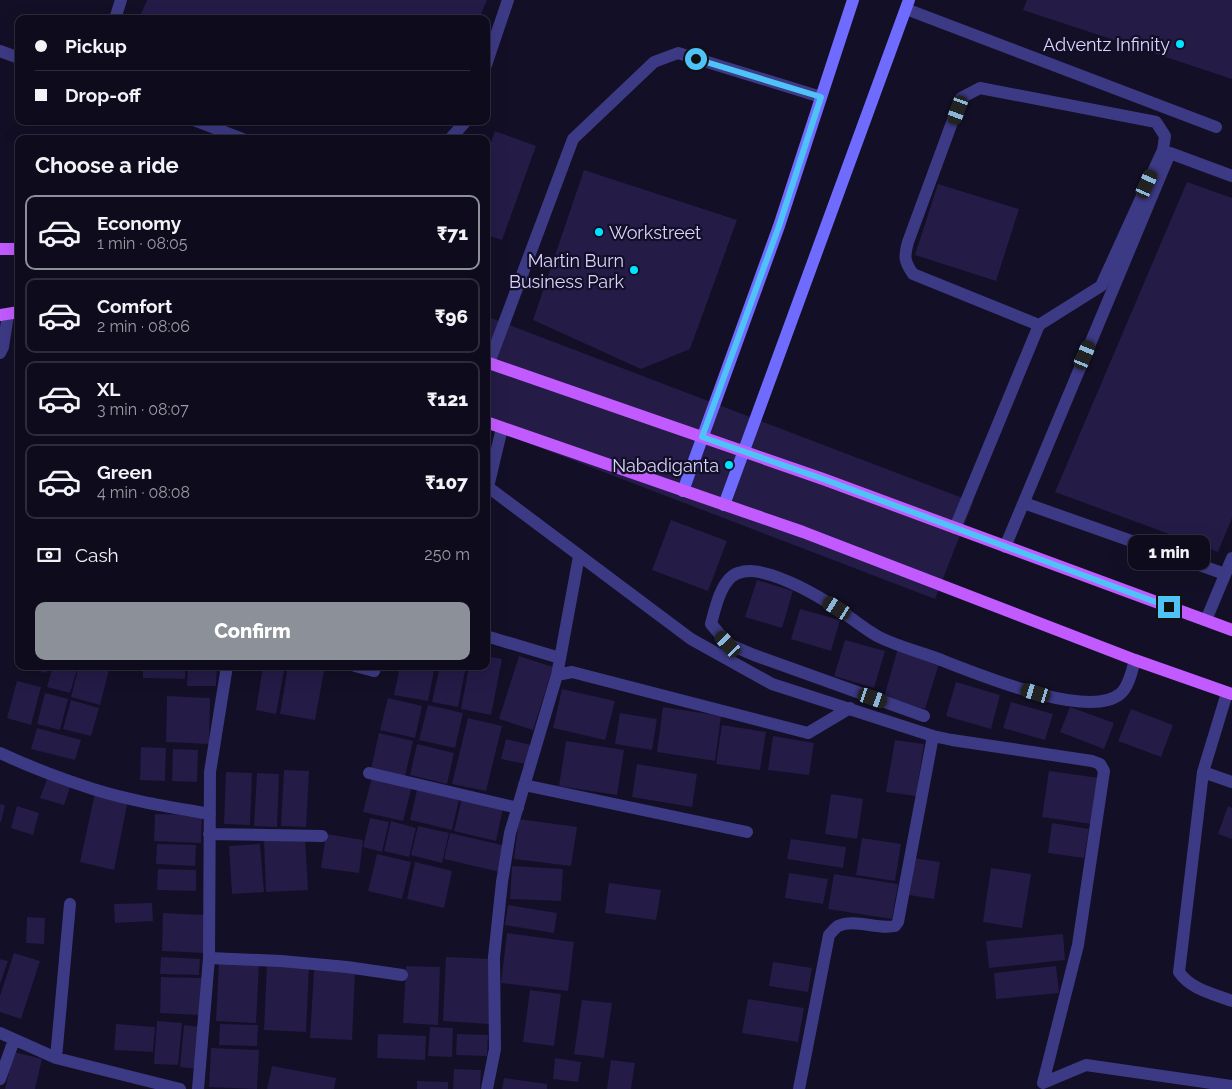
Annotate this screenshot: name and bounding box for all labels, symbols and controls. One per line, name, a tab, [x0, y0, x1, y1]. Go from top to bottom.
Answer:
place label: Adventz Infinity	[1043, 34, 1170, 55]
text: Pickup	[65, 35, 127, 57]
marker: Adventz Infinity	[1174, 38, 1186, 50]
route start	[685, 48, 707, 70]
text: Drop-off	[65, 84, 141, 106]
car	[945, 93, 970, 127]
text: Choose a ride	[35, 152, 179, 178]
car	[1134, 167, 1159, 201]
icon: car	[37, 210, 82, 255]
text: Economy	[97, 212, 181, 234]
text: ₹71	[437, 222, 468, 244]
place label: Workstreet	[609, 222, 701, 243]
marker: Workstreet	[593, 226, 605, 238]
text: 1 min · 08:05	[97, 234, 187, 253]
place label: Martin Burn Business Park	[509, 250, 624, 292]
marker: Martin Burn Business Park	[628, 264, 640, 276]
icon: car	[37, 293, 82, 338]
text: Comfort	[97, 295, 172, 317]
text: ₹96	[435, 305, 468, 327]
text: 2 min · 08:06	[97, 317, 190, 336]
car	[1072, 338, 1097, 372]
icon: car	[37, 376, 82, 421]
text: XL	[97, 378, 120, 400]
text: ₹121	[427, 388, 468, 410]
text: 3 min · 08:07	[97, 400, 189, 419]
place label: Nabadiganta	[612, 455, 719, 476]
icon: car	[37, 459, 82, 504]
marker: Nabadiganta	[723, 459, 735, 471]
text: Green	[97, 461, 152, 483]
text: ₹107	[425, 471, 468, 493]
text: 4 min · 08:08	[97, 483, 190, 502]
callout: 1 min	[1128, 534, 1210, 570]
icon: cash	[35, 541, 63, 569]
text: 1 min	[1148, 543, 1190, 562]
text: Cash	[75, 544, 119, 566]
text: 250 m	[424, 545, 470, 564]
car	[820, 594, 853, 622]
route end	[1158, 596, 1180, 618]
button: Confirm	[35, 602, 470, 660]
car	[712, 628, 743, 660]
car	[1019, 681, 1052, 705]
car	[856, 686, 889, 710]

